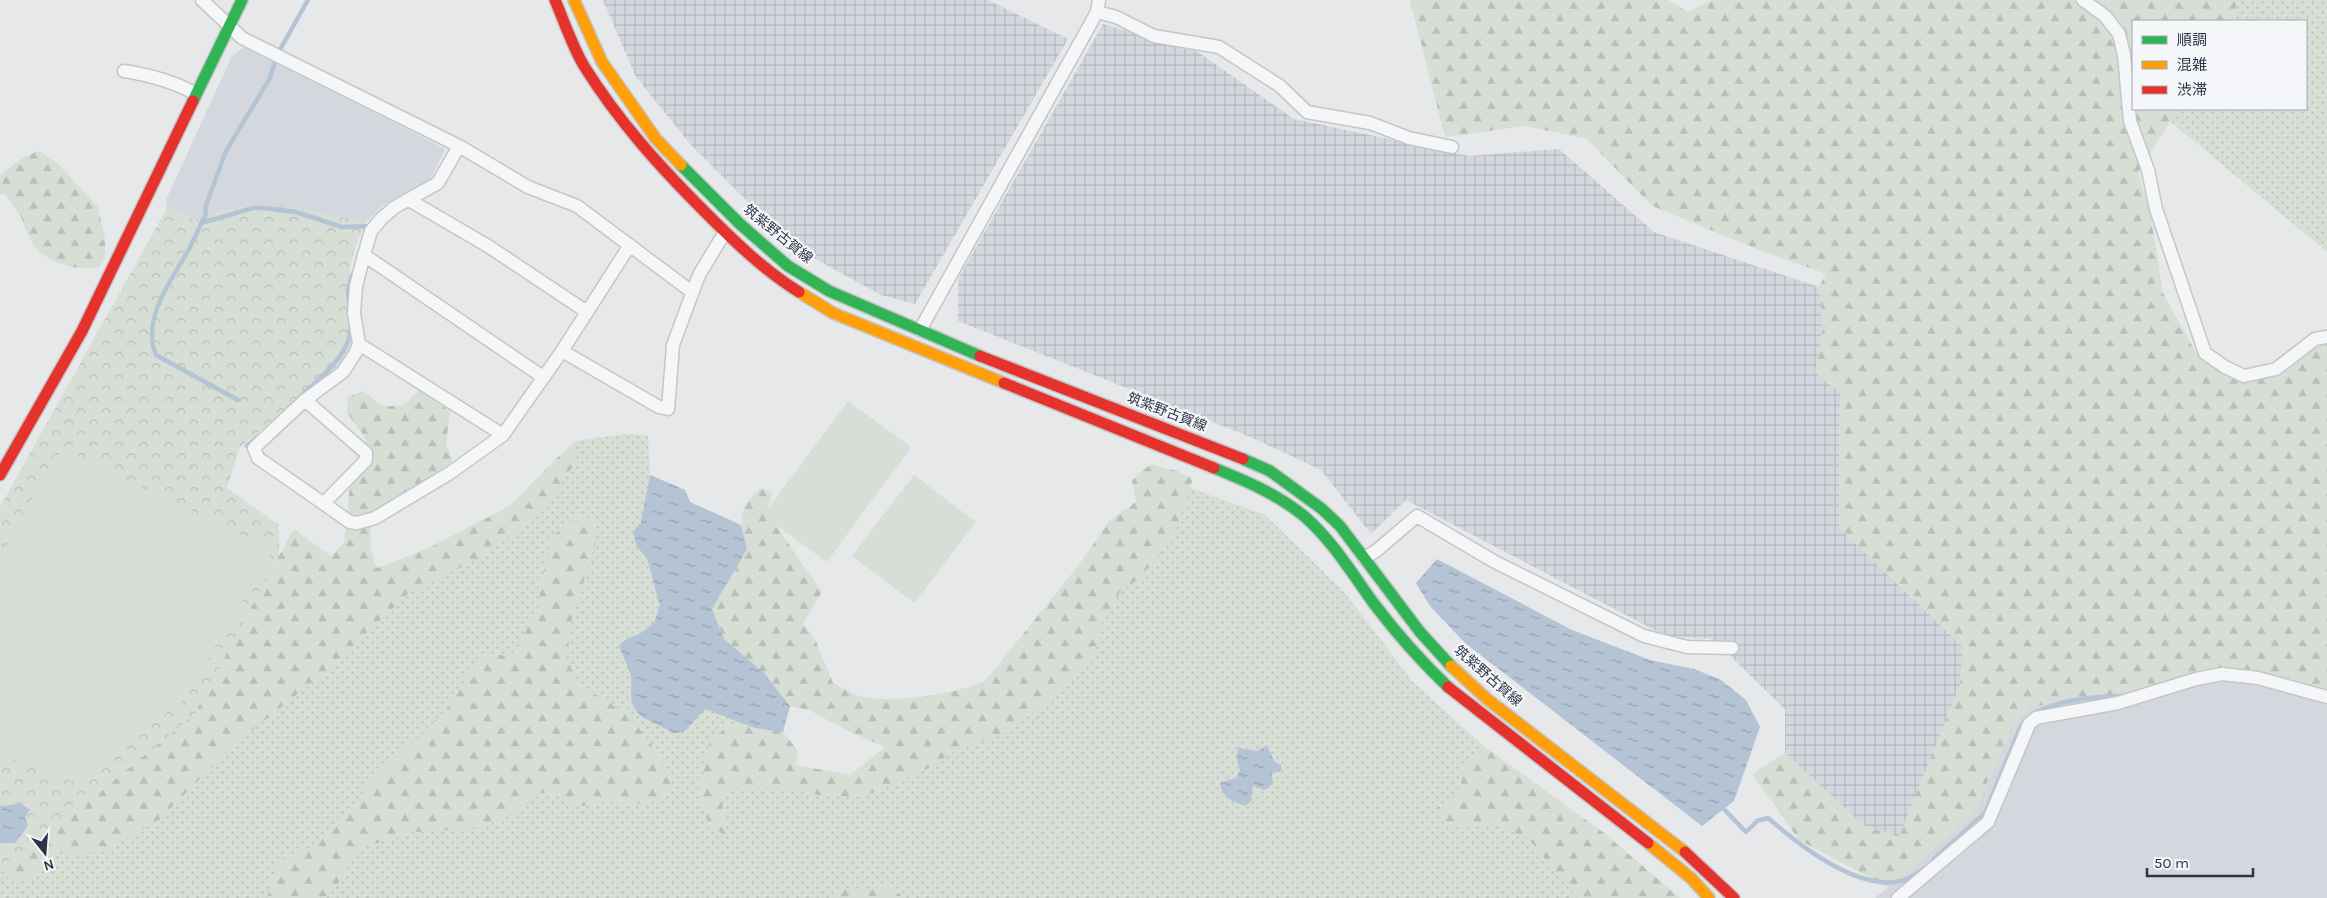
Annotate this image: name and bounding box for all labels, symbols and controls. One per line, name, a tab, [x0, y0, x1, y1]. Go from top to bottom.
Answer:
legend	[2132, 20, 2307, 110]
text: 順調	[2177, 31, 2207, 49]
text: 混雑	[2177, 56, 2207, 74]
text: 渋滞	[2177, 81, 2207, 99]
street label: 筑紫野古賀線	[740, 201, 816, 267]
street label: 筑紫野古賀線	[1125, 389, 1209, 435]
street label: 筑紫野古賀線	[1451, 642, 1525, 710]
north arrow	[20, 828, 70, 878]
scale bar	[2147, 846, 2253, 878]
text: 50 m	[2154, 854, 2189, 872]
text: N	[41, 855, 56, 875]

